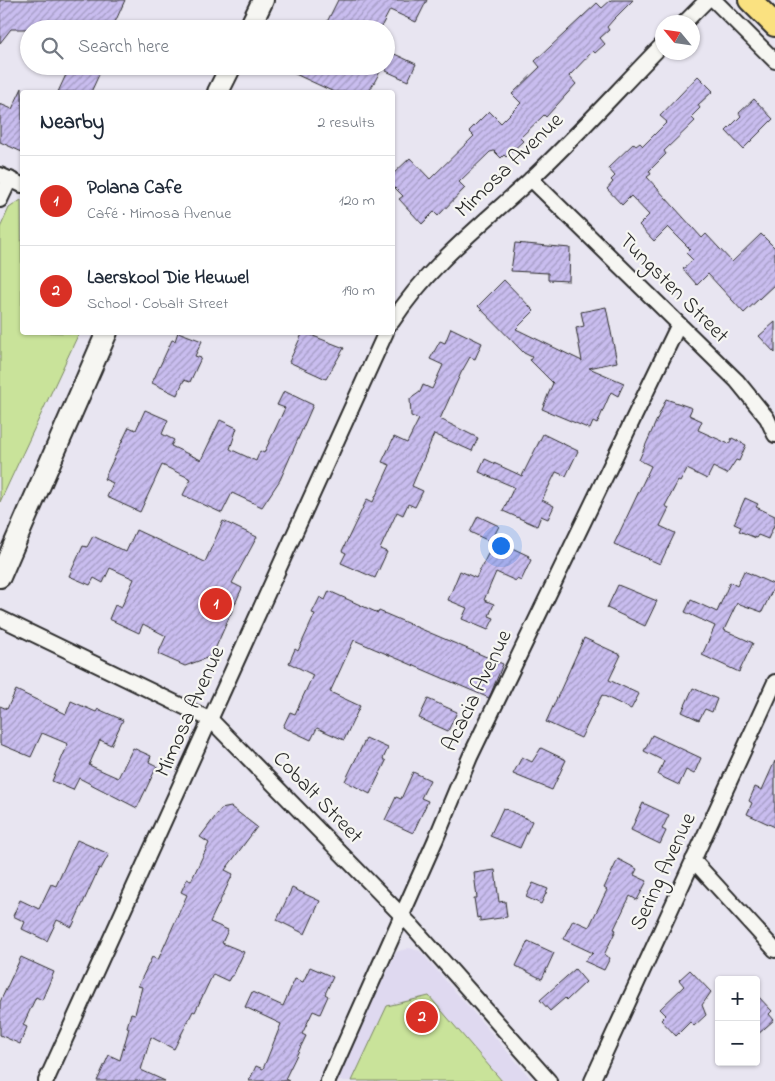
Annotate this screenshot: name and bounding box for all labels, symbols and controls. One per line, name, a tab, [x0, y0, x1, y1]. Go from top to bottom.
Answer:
north arrow	[655, 15, 700, 60]
search box	[20, 20, 395, 75]
icon: search	[38, 34, 66, 62]
text: Search here	[78, 34, 169, 61]
street label: Mimosa Avenue	[448, 106, 572, 226]
text: Nearby	[40, 108, 104, 138]
text: 2 results	[317, 111, 375, 135]
text: Polana Cafe	[87, 175, 182, 202]
text: 1	[53, 189, 59, 213]
text: 120 m	[339, 189, 375, 213]
text: Café · Mimosa Avenue	[87, 202, 231, 226]
street label: Tungsten Street	[610, 226, 736, 353]
text: Laerskool Die Heuwel	[87, 265, 249, 292]
text: 2	[52, 279, 60, 303]
text: 190 m	[342, 279, 375, 303]
text: School · Cobalt Street	[87, 292, 228, 316]
your location	[488, 533, 514, 559]
pin: 1	[200, 585, 232, 623]
street label: Acacia Avenue	[435, 624, 521, 757]
street label: Mimosa Avenue	[148, 641, 234, 783]
street label: Cobalt Street	[264, 744, 370, 852]
street label: Sering Avenue	[623, 808, 706, 937]
map controls	[715, 976, 760, 1066]
button: +	[715, 976, 760, 1021]
pin: 2	[406, 998, 438, 1036]
button: −	[715, 1021, 760, 1066]

